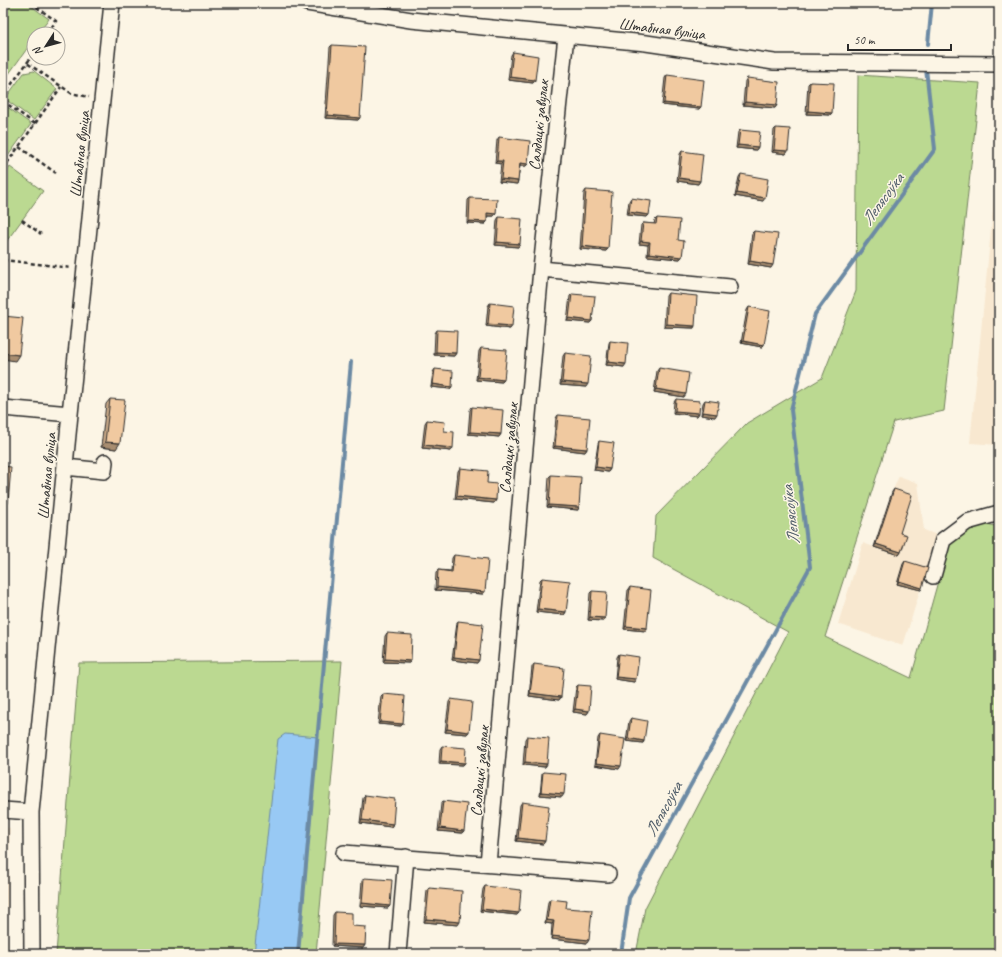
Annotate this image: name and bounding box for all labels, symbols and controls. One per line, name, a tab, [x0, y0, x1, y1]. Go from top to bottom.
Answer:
street label: Штабная вуліца	[618, 14, 707, 44]
north arrow	[26, 26, 66, 66]
scale bar	[848, 26, 951, 52]
text: 50 m	[854, 32, 876, 48]
text: N	[29, 43, 46, 59]
street label: Салдацкі завулак	[524, 77, 554, 171]
street label: Штабная вуліца	[66, 109, 95, 198]
water label: Лепясоўка	[857, 168, 909, 229]
street label: Салдацкі завулак	[495, 400, 523, 494]
street label: Штабная вуліца	[33, 431, 61, 520]
water label: Лепясоўка	[776, 483, 805, 546]
street label: Салдацкі завулак	[466, 723, 494, 817]
water label: Лепясоўка	[640, 777, 688, 840]

